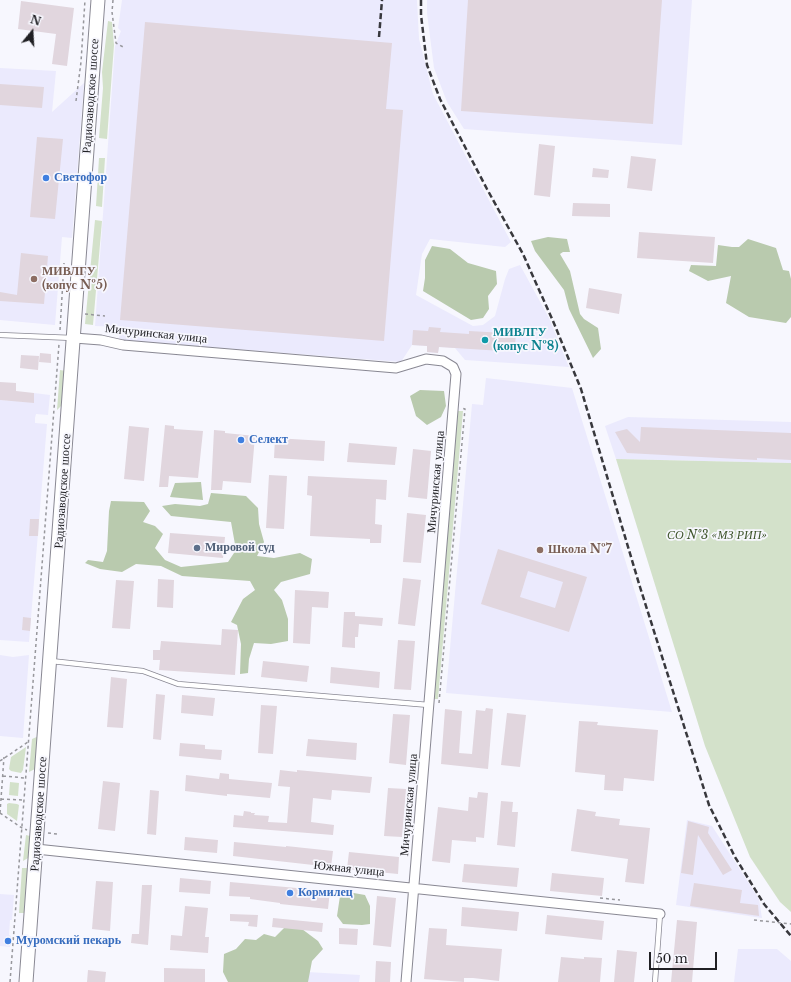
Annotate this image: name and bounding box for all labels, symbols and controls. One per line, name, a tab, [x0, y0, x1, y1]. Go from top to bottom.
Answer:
north arrow	[12, 12, 52, 52]
text: N	[29, 12, 43, 29]
street label: Радиозаводское шоссе	[80, 38, 102, 154]
place label: Светофор	[54, 171, 107, 185]
marker: Светофор	[41, 173, 51, 183]
place label: МИВЛГУ (копус №5)	[42, 265, 107, 293]
marker: МИВЛГУ (копус №5)	[29, 274, 39, 284]
street label: Мичуринская улица	[104, 321, 208, 347]
place label: МИВЛГУ (копус №8)	[493, 326, 559, 354]
marker: МИВЛГУ (копус №8)	[480, 335, 490, 345]
street label: Мичуринская улица	[424, 430, 448, 534]
street label: Радиозаводское шоссе	[52, 433, 74, 549]
place label: Селект	[249, 433, 288, 447]
marker: Селект	[236, 435, 246, 445]
park label: СО №3 «МЗ РИП»	[667, 529, 767, 543]
place label: Мировой суд	[205, 541, 275, 555]
marker: Мировой суд	[192, 543, 202, 553]
place label: Школа №7	[548, 543, 612, 557]
marker: Школа №7	[535, 545, 545, 555]
street label: Мичуринская улица	[397, 753, 421, 857]
street label: Радиозаводское шоссе	[28, 756, 50, 872]
street label: Южная улица	[313, 858, 385, 880]
place label: Кормилец	[298, 886, 353, 900]
marker: Кормилец	[285, 888, 295, 898]
place label: Муромский пекарь	[16, 934, 121, 948]
marker: Муромский пекарь	[3, 936, 13, 946]
scale bar	[651, 944, 719, 970]
text: 50 m	[656, 951, 688, 966]

